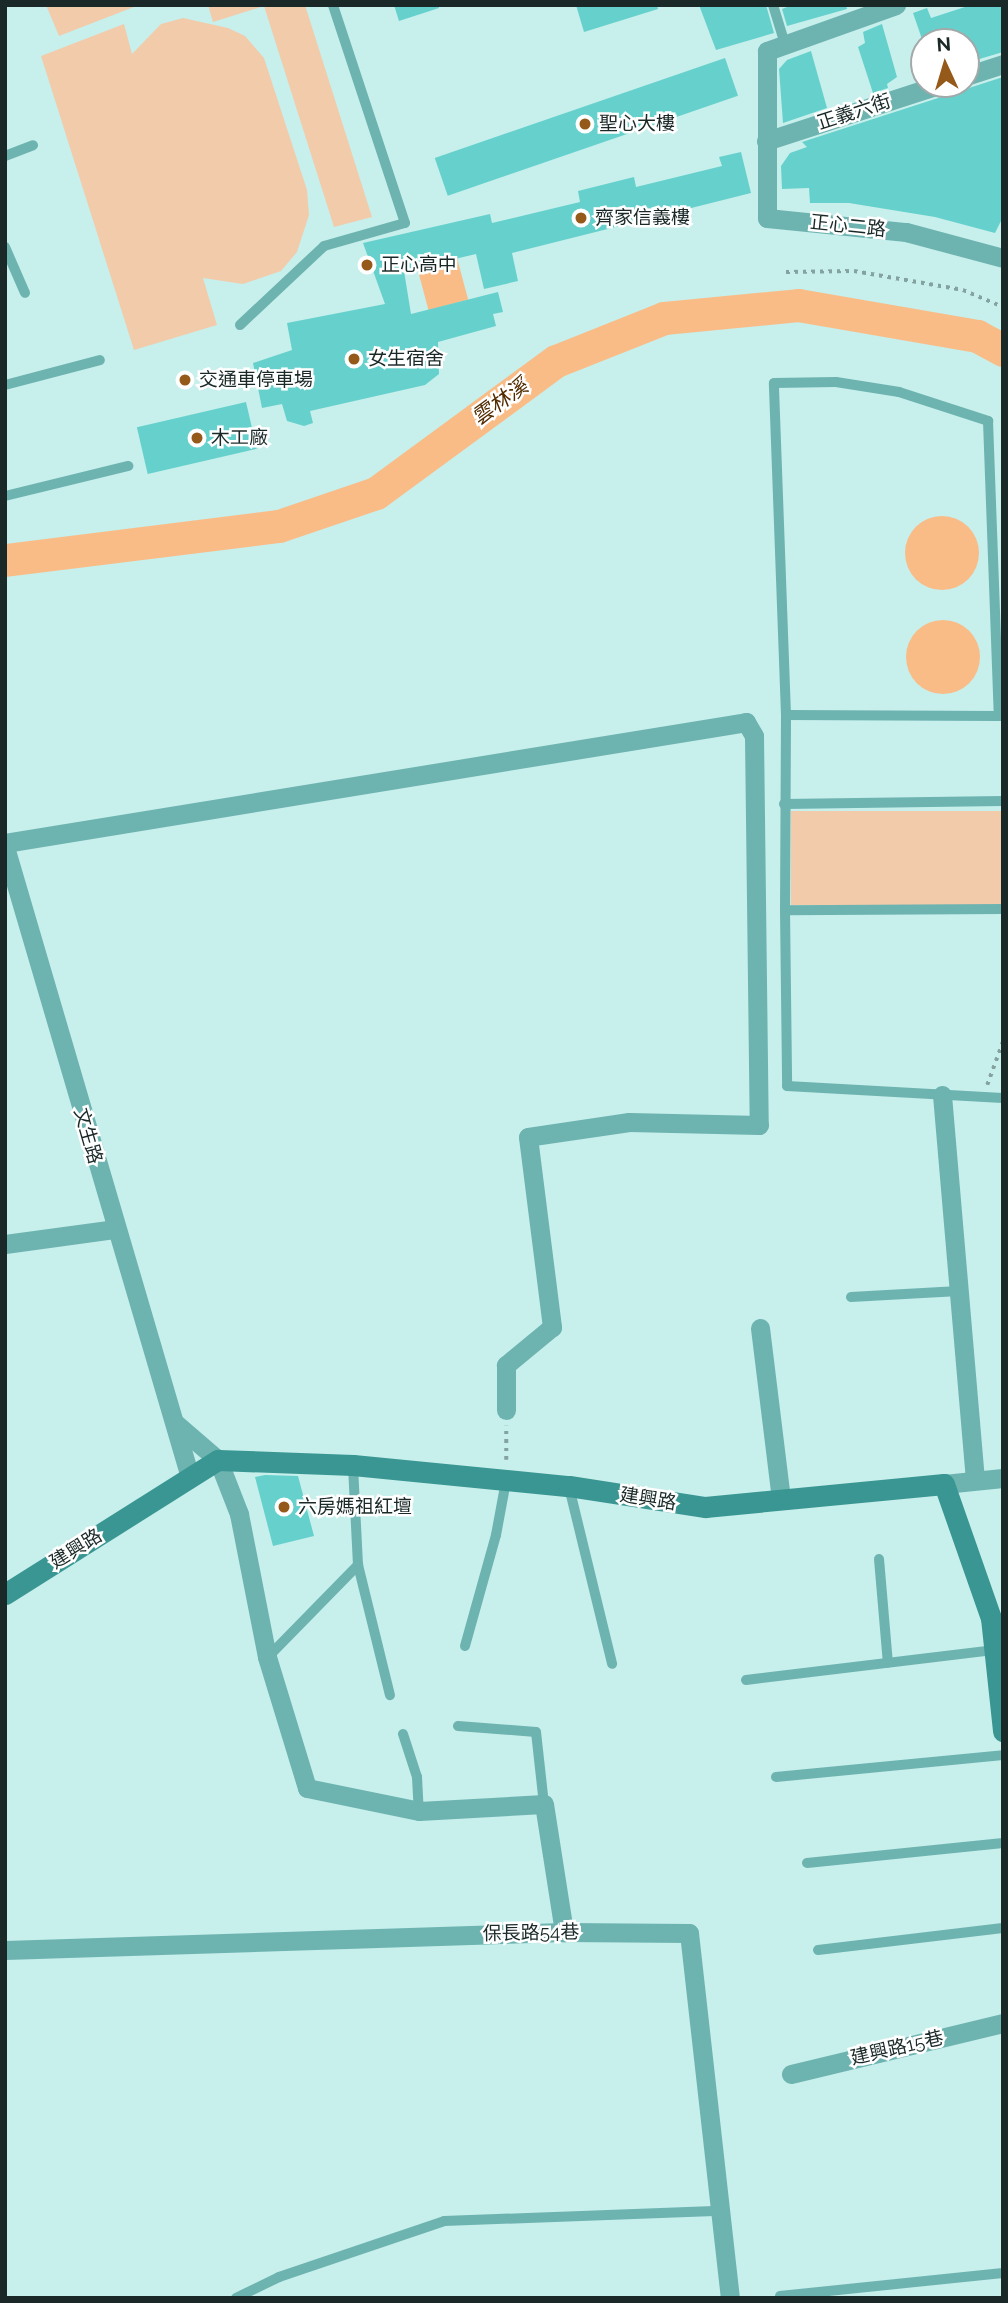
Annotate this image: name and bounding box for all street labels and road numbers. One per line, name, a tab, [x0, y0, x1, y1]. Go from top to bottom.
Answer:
street label: 正義六街	[814, 89, 894, 135]
street label: 正心二路	[809, 211, 887, 241]
street label: 文生路	[69, 1105, 107, 1167]
street label: 建興路	[618, 1483, 678, 1515]
street label: 建興路	[46, 1524, 106, 1574]
street label: 保長路54巷	[482, 1921, 580, 1945]
street label: 建興路15巷	[848, 2026, 946, 2070]

